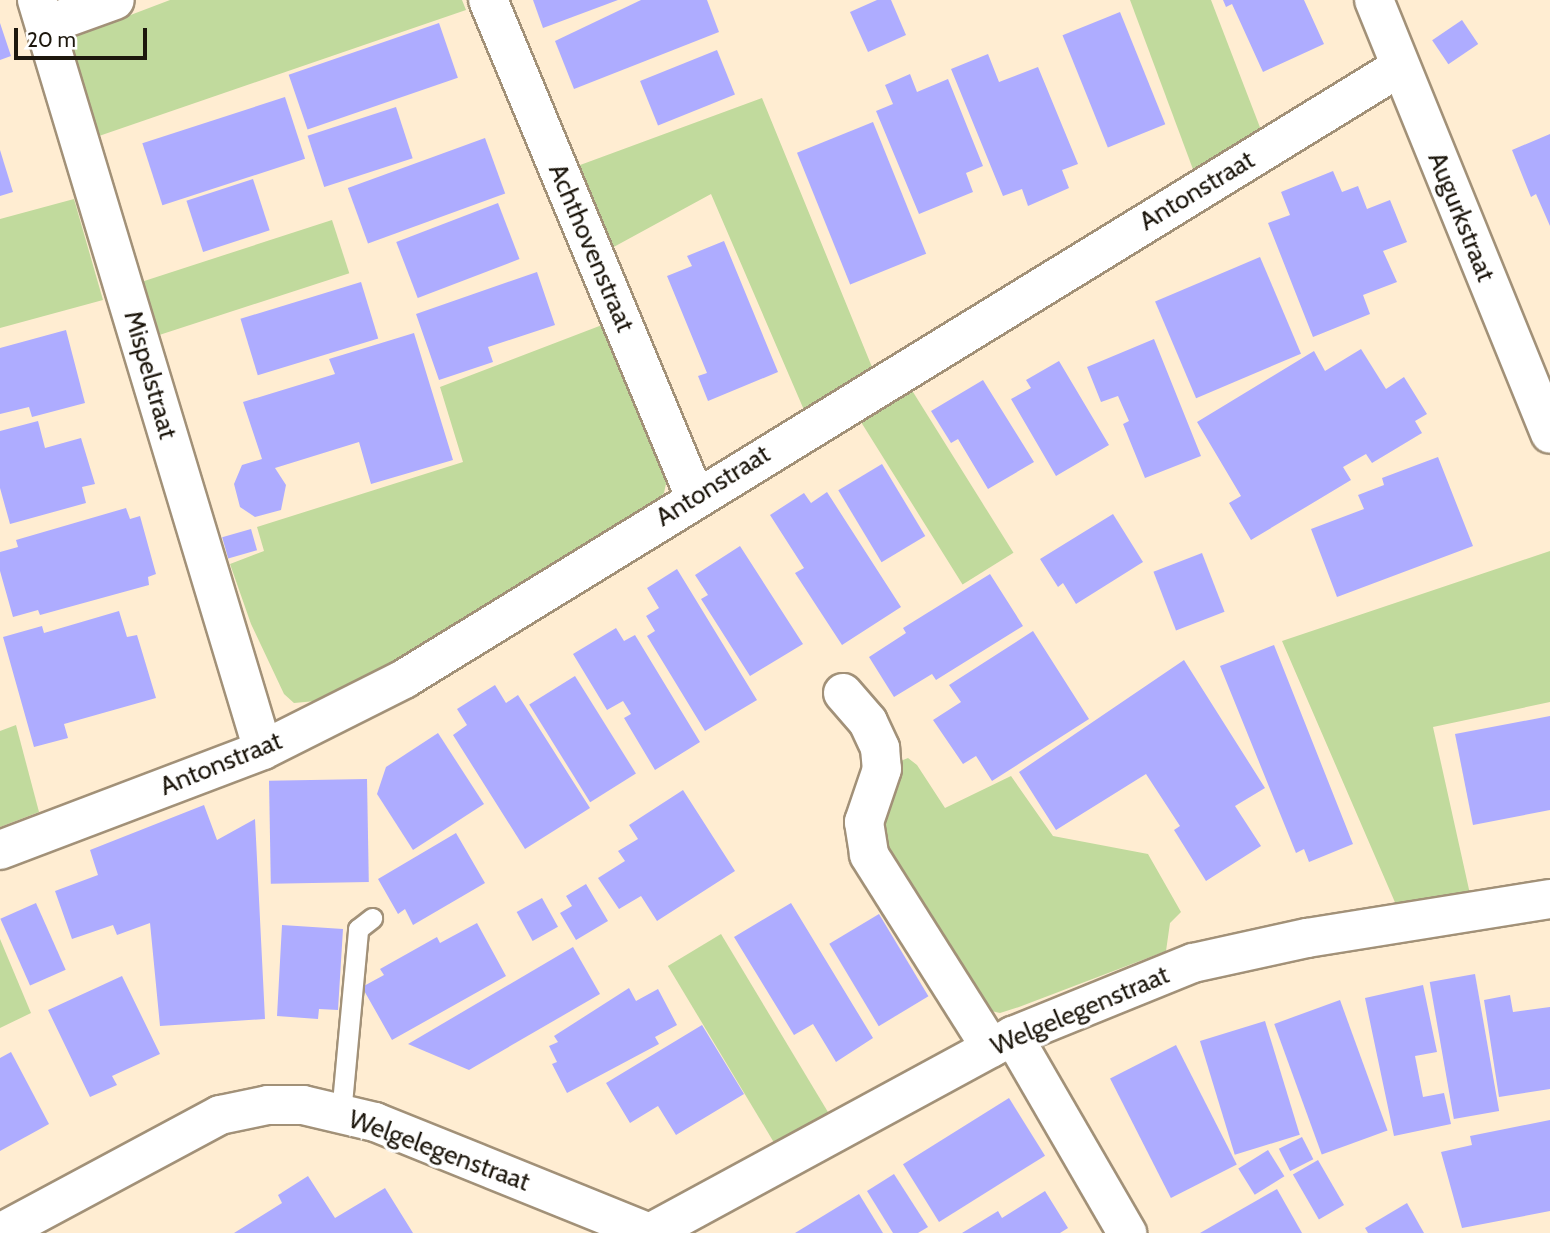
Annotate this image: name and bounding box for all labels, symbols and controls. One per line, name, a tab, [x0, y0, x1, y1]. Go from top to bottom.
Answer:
scale bar	[18, 14, 150, 58]
text: 20 m	[27, 27, 76, 52]
street label: Antonstraat	[1134, 144, 1260, 238]
street label: Augurkstraat	[1421, 148, 1501, 286]
street label: Achthovenstraat	[542, 159, 640, 337]
street label: Mispelstraat	[117, 307, 183, 443]
street label: Antonstraat	[650, 439, 776, 533]
street label: Antonstraat	[155, 725, 287, 803]
street label: Welgelegenstraat	[986, 959, 1174, 1063]
street label: Welgelegenstraat	[344, 1104, 534, 1198]

